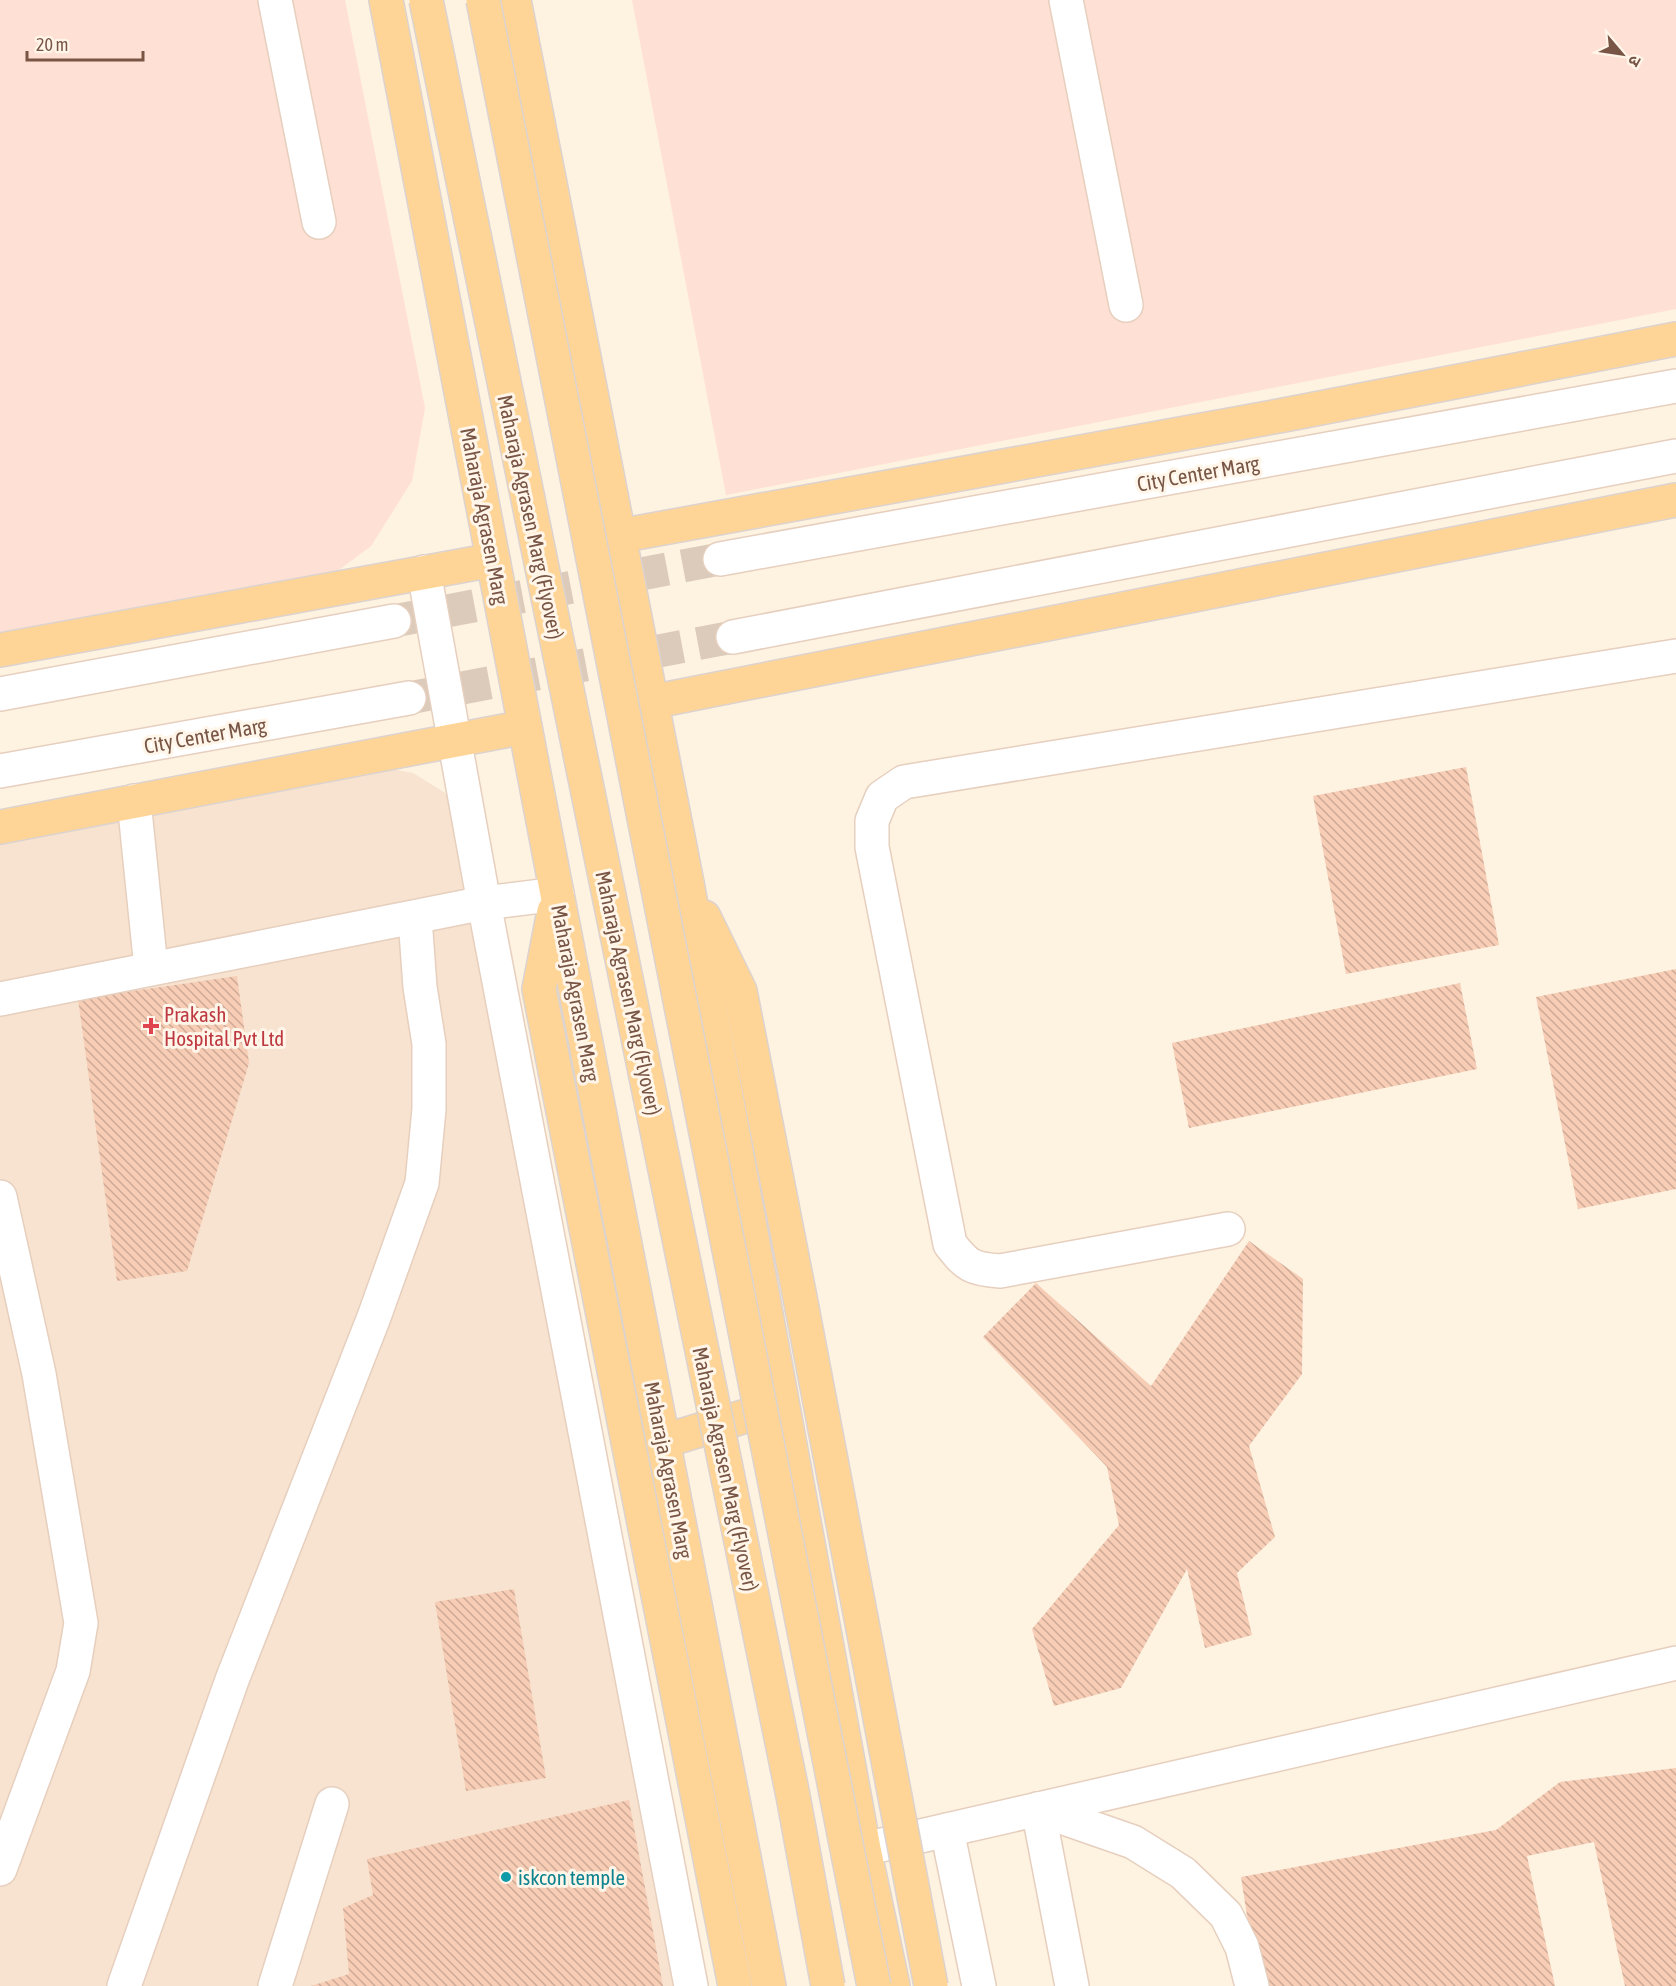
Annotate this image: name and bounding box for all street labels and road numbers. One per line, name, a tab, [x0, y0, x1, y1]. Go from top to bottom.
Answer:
street label: Maharaja Agrasen Marg (Flyover)	[493, 393, 569, 641]
street label: Maharaja Agrasen Marg	[456, 425, 514, 607]
street label: City Center Marg	[1135, 450, 1261, 496]
street label: City Center Marg	[142, 712, 268, 758]
street label: Maharaja Agrasen Marg (Flyover)	[591, 869, 667, 1117]
street label: Maharaja Agrasen Marg	[547, 902, 605, 1084]
street label: Maharaja Agrasen Marg (Flyover)	[688, 1345, 764, 1593]
street label: Maharaja Agrasen Marg	[640, 1379, 698, 1561]

